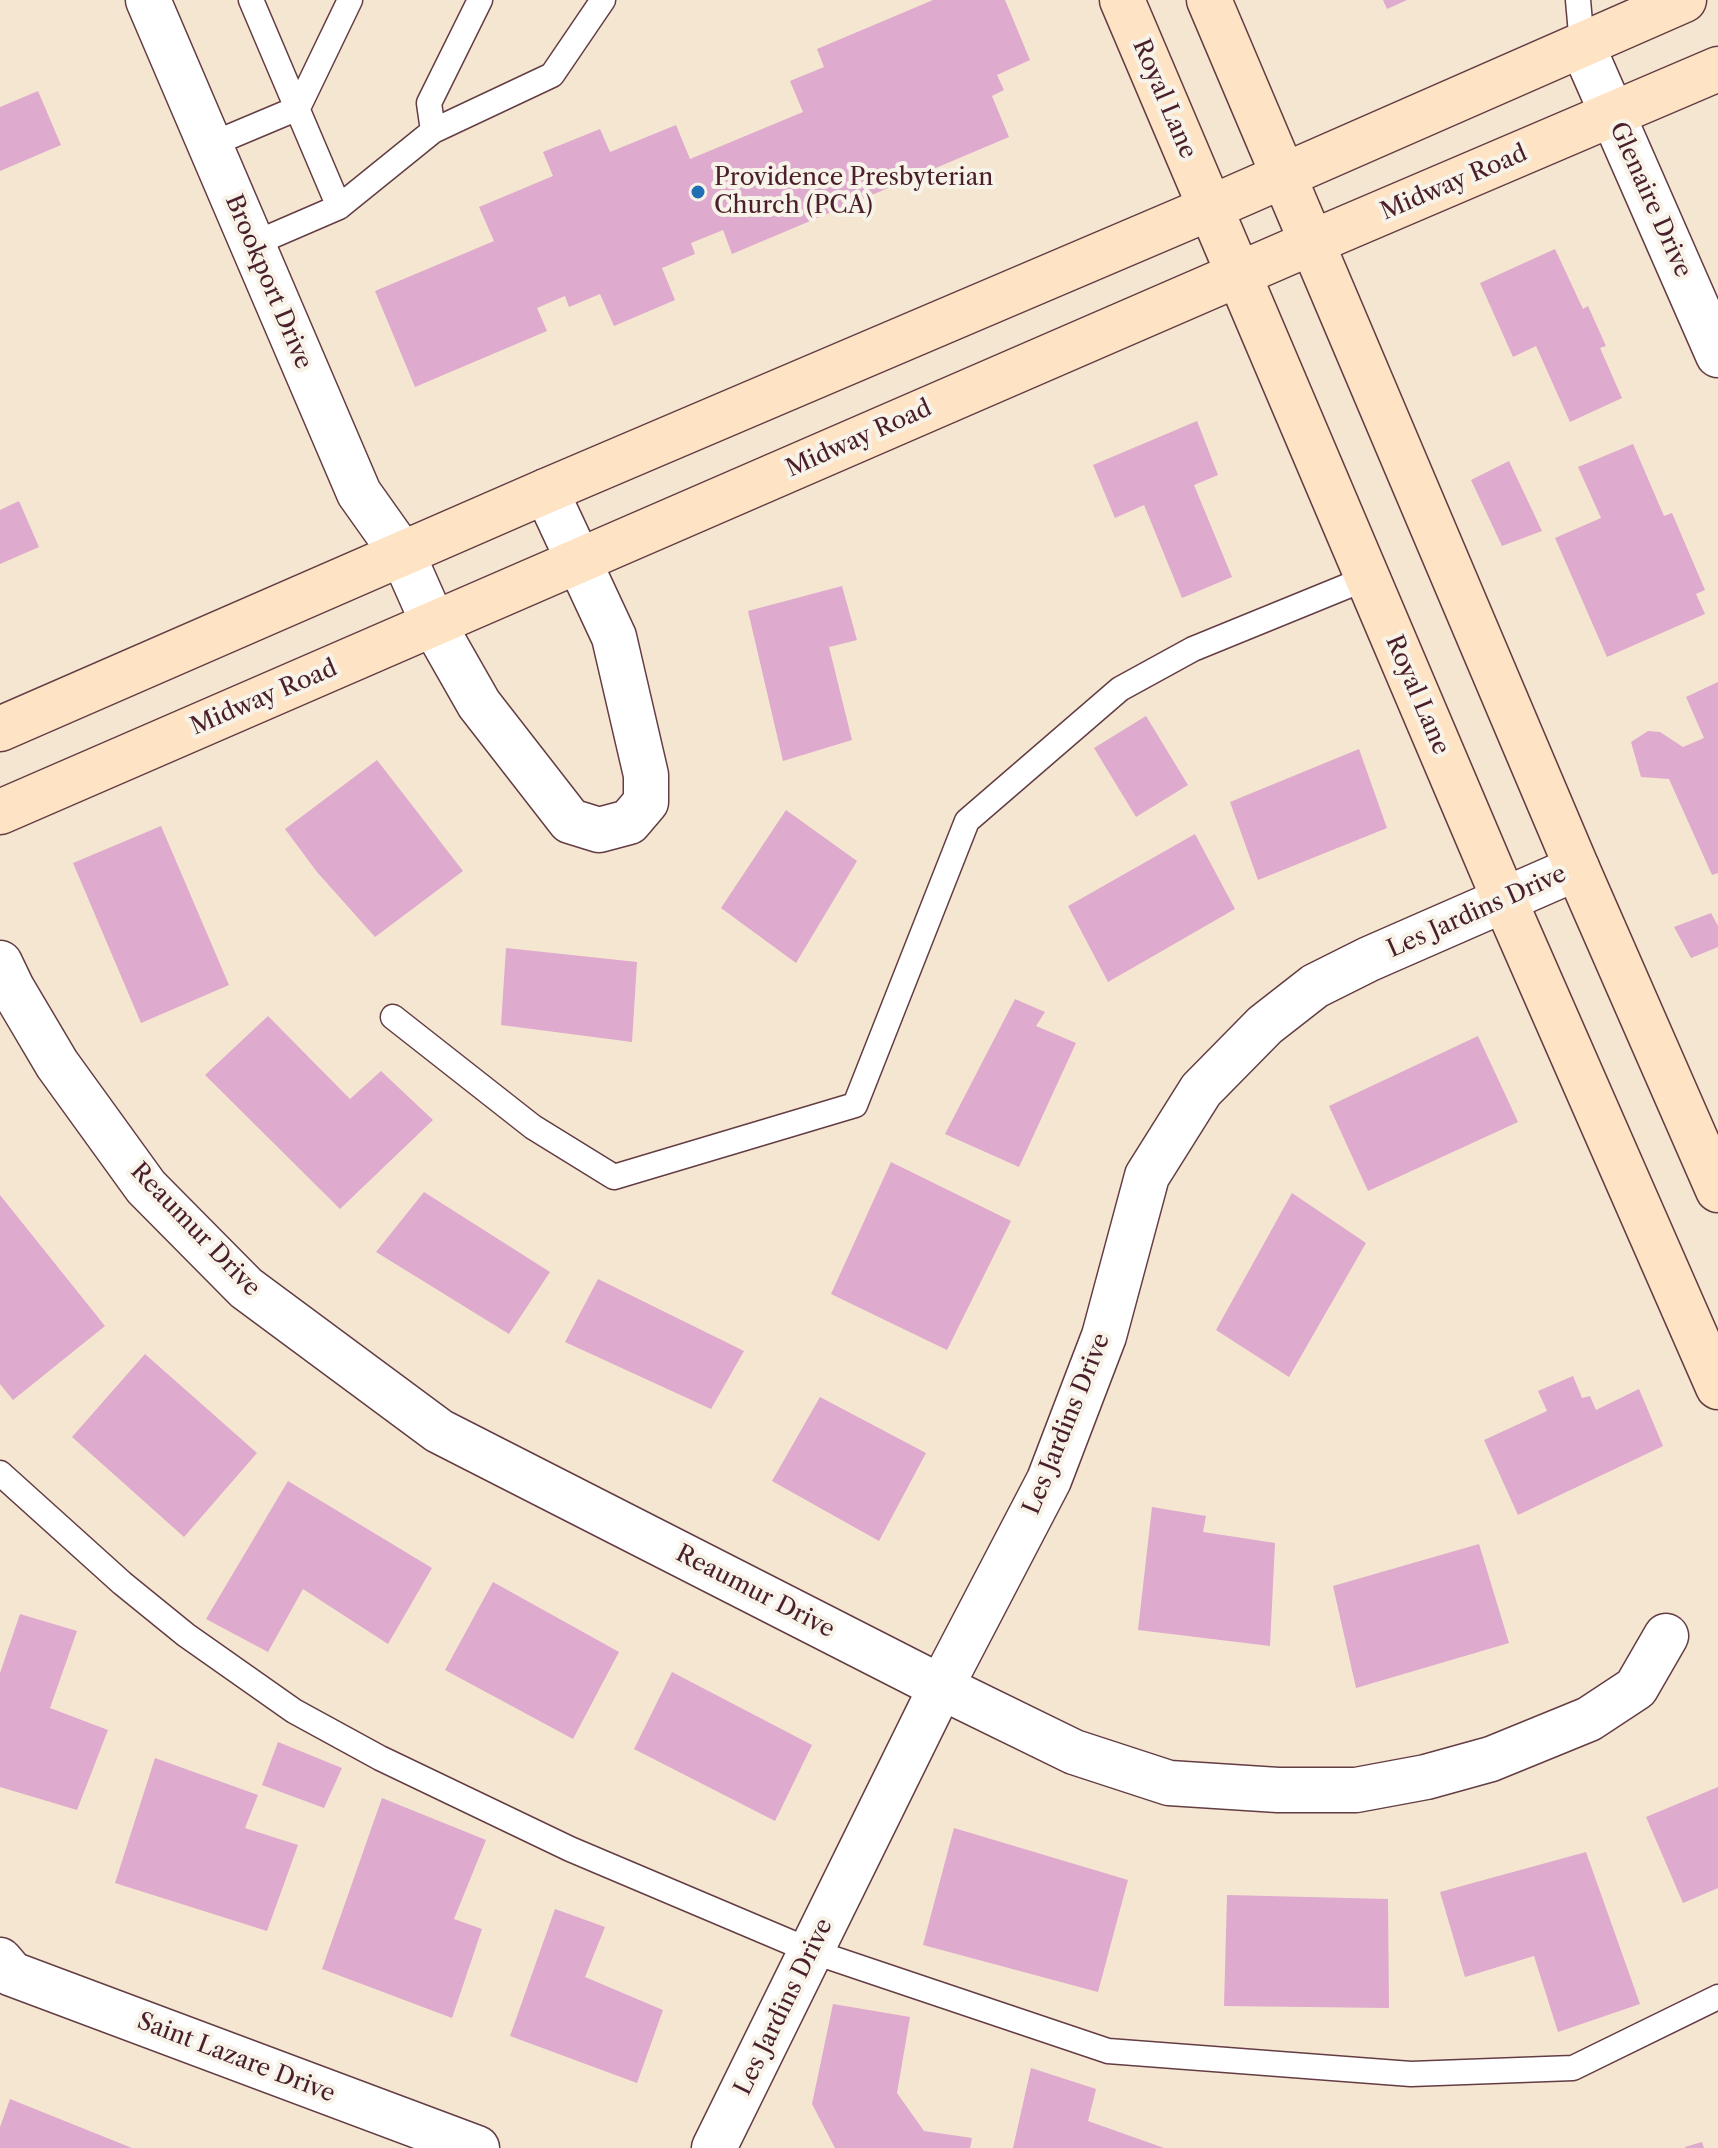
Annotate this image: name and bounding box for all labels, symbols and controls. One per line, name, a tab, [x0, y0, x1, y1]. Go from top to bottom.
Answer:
street label: Royal Lane	[1126, 35, 1202, 163]
street label: Glenaire Drive	[1603, 118, 1697, 282]
street label: Midway Road	[1376, 139, 1532, 227]
place label: Providence Presbyterian Church (PCA)	[714, 164, 993, 220]
marker: Providence Presbyterian Church (PCA)	[689, 183, 707, 201]
street label: Brookport Drive	[218, 190, 318, 374]
street label: Midway Road	[782, 394, 936, 484]
street label: Royal Lane	[1379, 631, 1455, 759]
street label: Midway Road	[186, 654, 342, 742]
street label: Les Jardins Drive	[1383, 860, 1571, 964]
street label: Reaumur Drive	[124, 1157, 266, 1303]
street label: Les Jardins Drive	[1018, 1329, 1116, 1519]
street label: Reaumur Drive	[671, 1540, 839, 1644]
street label: Les Jardins Drive	[729, 1914, 839, 2100]
street label: Saint Lazare Drive	[133, 2007, 339, 2109]

